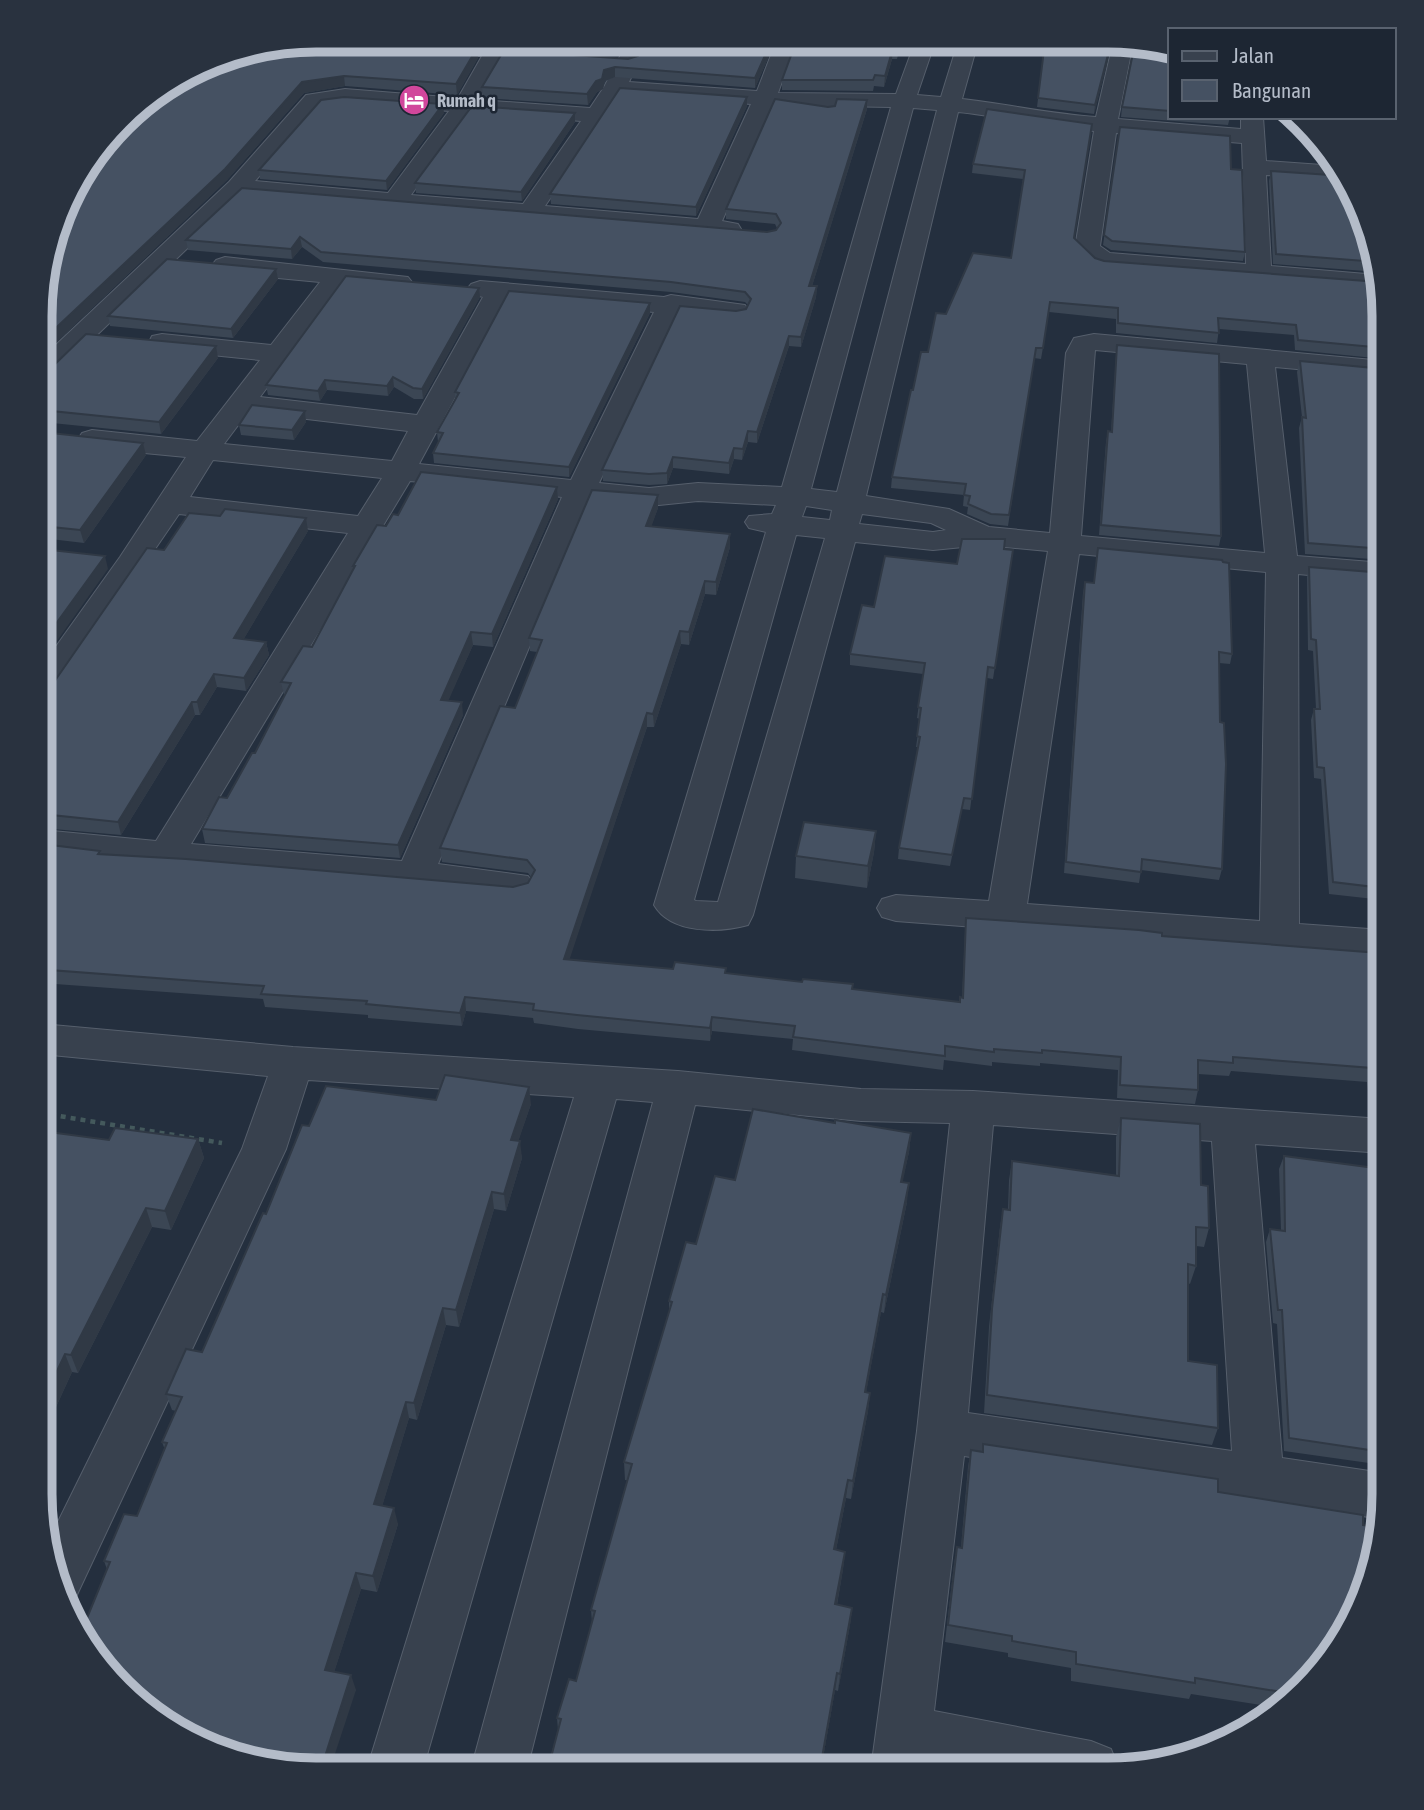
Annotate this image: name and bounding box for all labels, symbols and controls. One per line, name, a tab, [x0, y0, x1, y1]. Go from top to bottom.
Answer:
legend	[1168, 28, 1396, 119]
text: Jalan	[1232, 43, 1274, 67]
text: Bangunan	[1232, 78, 1311, 102]
hotel icon: Rumah q	[397, 83, 431, 117]
place label: Rumah q	[437, 90, 496, 111]

